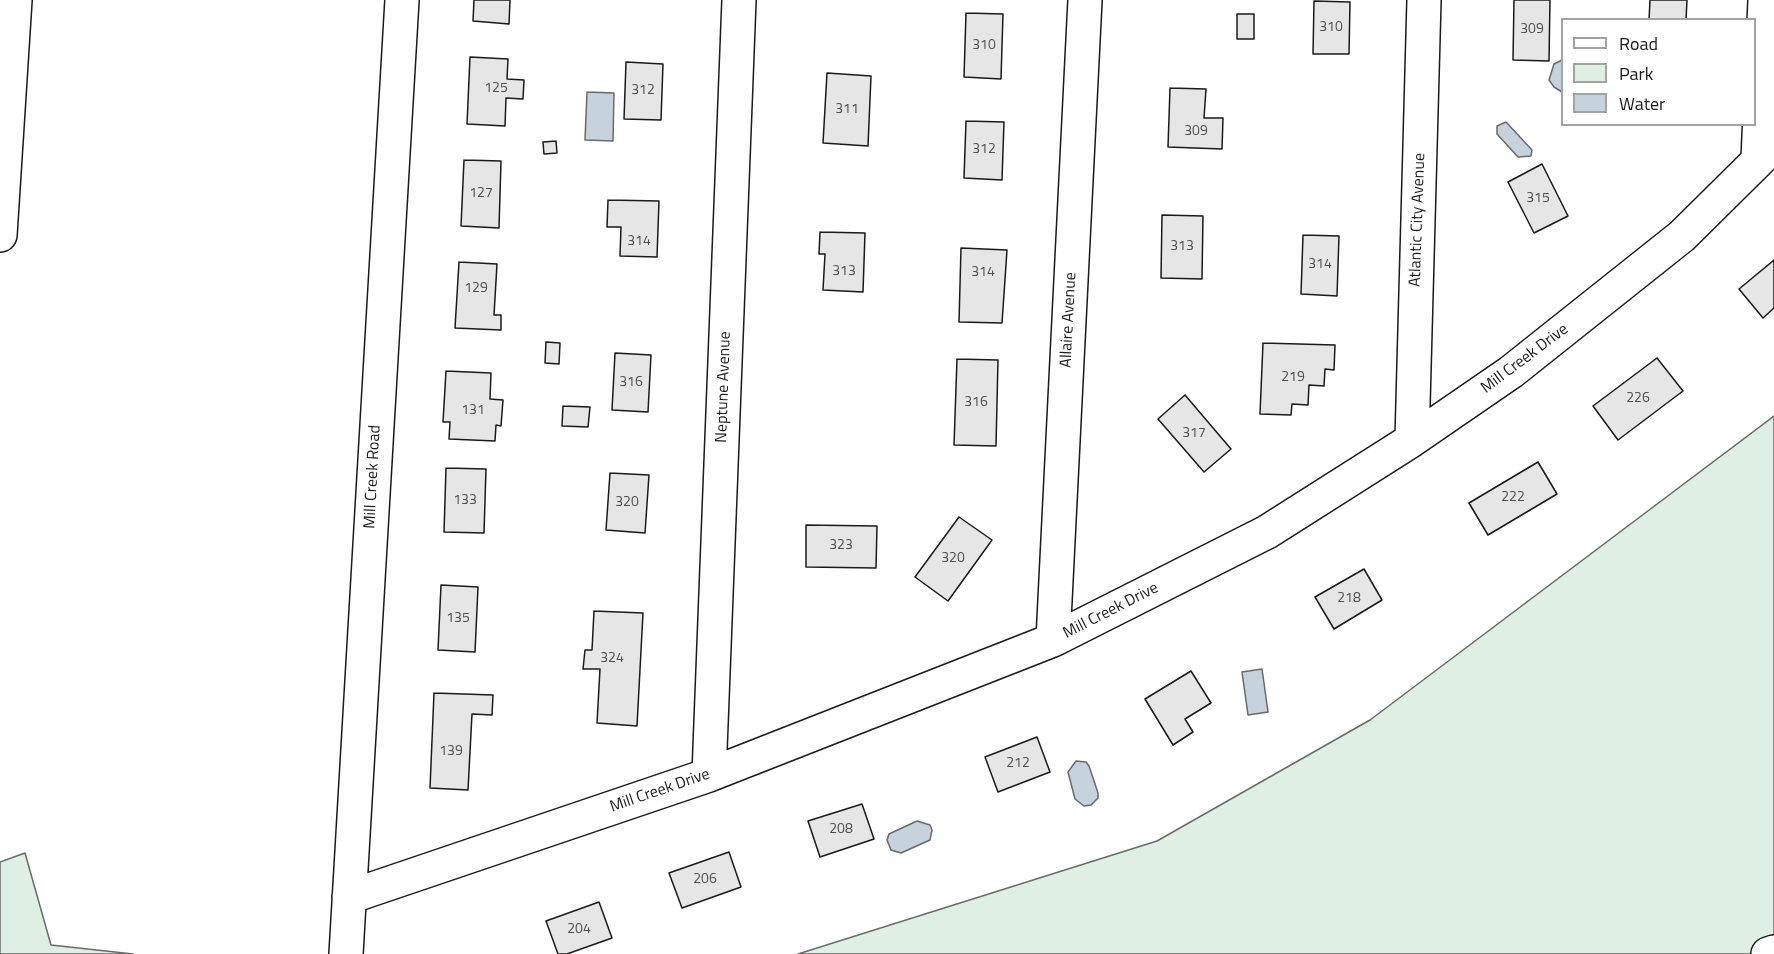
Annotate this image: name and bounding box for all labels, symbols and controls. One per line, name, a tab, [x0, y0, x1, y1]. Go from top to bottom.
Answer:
legend	[1561, 18, 1756, 126]
house number: 310	[1319, 20, 1343, 36]
house number: 309	[1520, 22, 1544, 38]
text: Road	[1619, 30, 1658, 57]
house number: 310	[972, 38, 996, 54]
text: Park	[1619, 60, 1653, 87]
house number: 125	[484, 81, 508, 97]
house number: 312	[631, 83, 655, 99]
text: Water	[1619, 90, 1665, 117]
house number: 311	[835, 102, 859, 118]
house number: 309	[1184, 124, 1208, 140]
house number: 312	[972, 142, 996, 158]
street label: Atlantic City Avenue	[1406, 153, 1430, 287]
house number: 127	[469, 186, 493, 202]
house number: 315	[1526, 191, 1550, 207]
house number: 314	[627, 234, 651, 250]
house number: 313	[1170, 239, 1194, 255]
house number: 314	[1308, 257, 1332, 273]
house number: 313	[832, 264, 856, 280]
house number: 314	[971, 265, 995, 281]
street label: Allaire Avenue	[1057, 272, 1081, 368]
house number: 129	[464, 281, 488, 297]
street label: Mill Creek Drive	[1478, 320, 1572, 398]
street label: Neptune Avenue	[712, 331, 736, 443]
house number: 219	[1281, 370, 1305, 386]
house number: 316	[619, 375, 643, 391]
house number: 226	[1626, 391, 1650, 407]
house number: 316	[964, 395, 988, 411]
house number: 131	[461, 403, 485, 419]
street label: Mill Creek Road	[361, 425, 385, 529]
house number: 317	[1182, 426, 1206, 442]
house number: 222	[1501, 490, 1525, 506]
house number: 133	[453, 493, 477, 509]
house number: 320	[615, 495, 639, 511]
house number: 323	[829, 538, 853, 554]
house number: 320	[941, 551, 965, 567]
street label: Mill Creek Drive	[1060, 579, 1162, 643]
house number: 218	[1337, 591, 1361, 607]
house number: 135	[446, 611, 470, 627]
house number: 324	[600, 651, 624, 667]
house number: 139	[439, 744, 463, 760]
house number: 212	[1006, 756, 1030, 772]
street label: Mill Creek Drive	[608, 765, 712, 817]
house number: 208	[829, 822, 853, 838]
house number: 206	[693, 872, 717, 888]
house number: 204	[567, 922, 591, 938]

